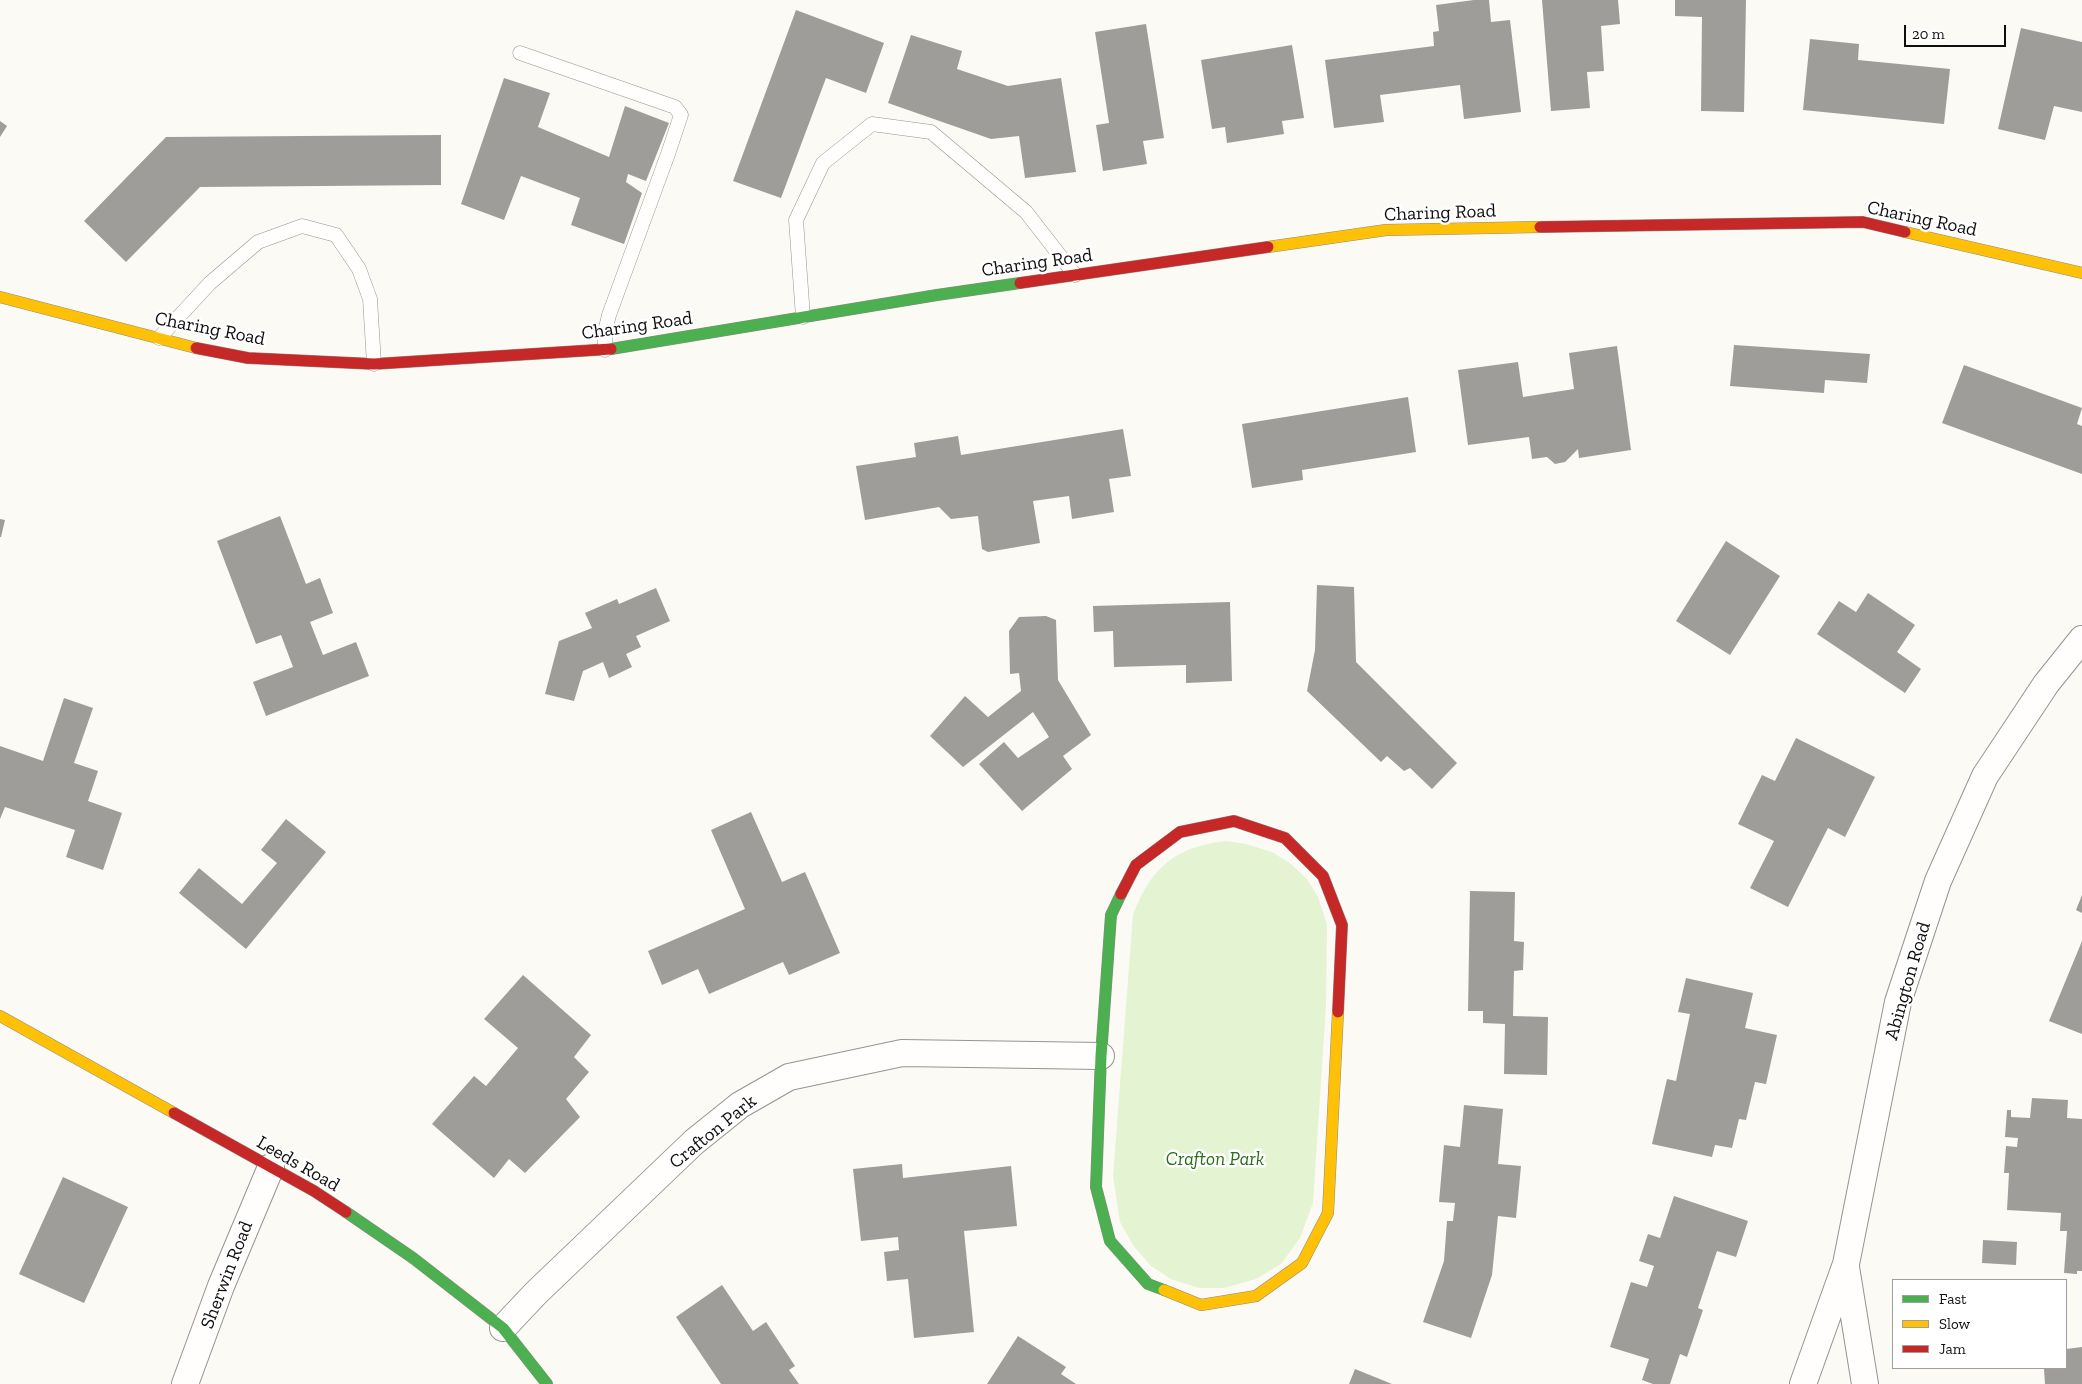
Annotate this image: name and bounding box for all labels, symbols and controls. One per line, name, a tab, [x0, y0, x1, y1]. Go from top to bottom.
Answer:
scale bar	[1907, 15, 2010, 47]
text: 20 m	[1912, 25, 1945, 43]
street label: Charing Road	[1865, 196, 1979, 242]
street label: Charing Road	[1384, 200, 1496, 226]
street label: Charing Road	[980, 244, 1094, 282]
street label: Charing Road	[153, 307, 267, 351]
street label: Charing Road	[580, 307, 694, 345]
street label: Abington Road	[1880, 919, 1936, 1043]
street label: Crafton Park	[665, 1090, 761, 1174]
street label: Leeds Road	[252, 1131, 344, 1197]
park label: Crafton Park	[1166, 1149, 1264, 1171]
street label: Sherwin Road	[196, 1218, 258, 1332]
legend	[1892, 1279, 2067, 1369]
text: Fast	[1939, 1290, 1967, 1308]
text: Slow	[1939, 1315, 1970, 1333]
text: Jam	[1939, 1340, 1966, 1358]

